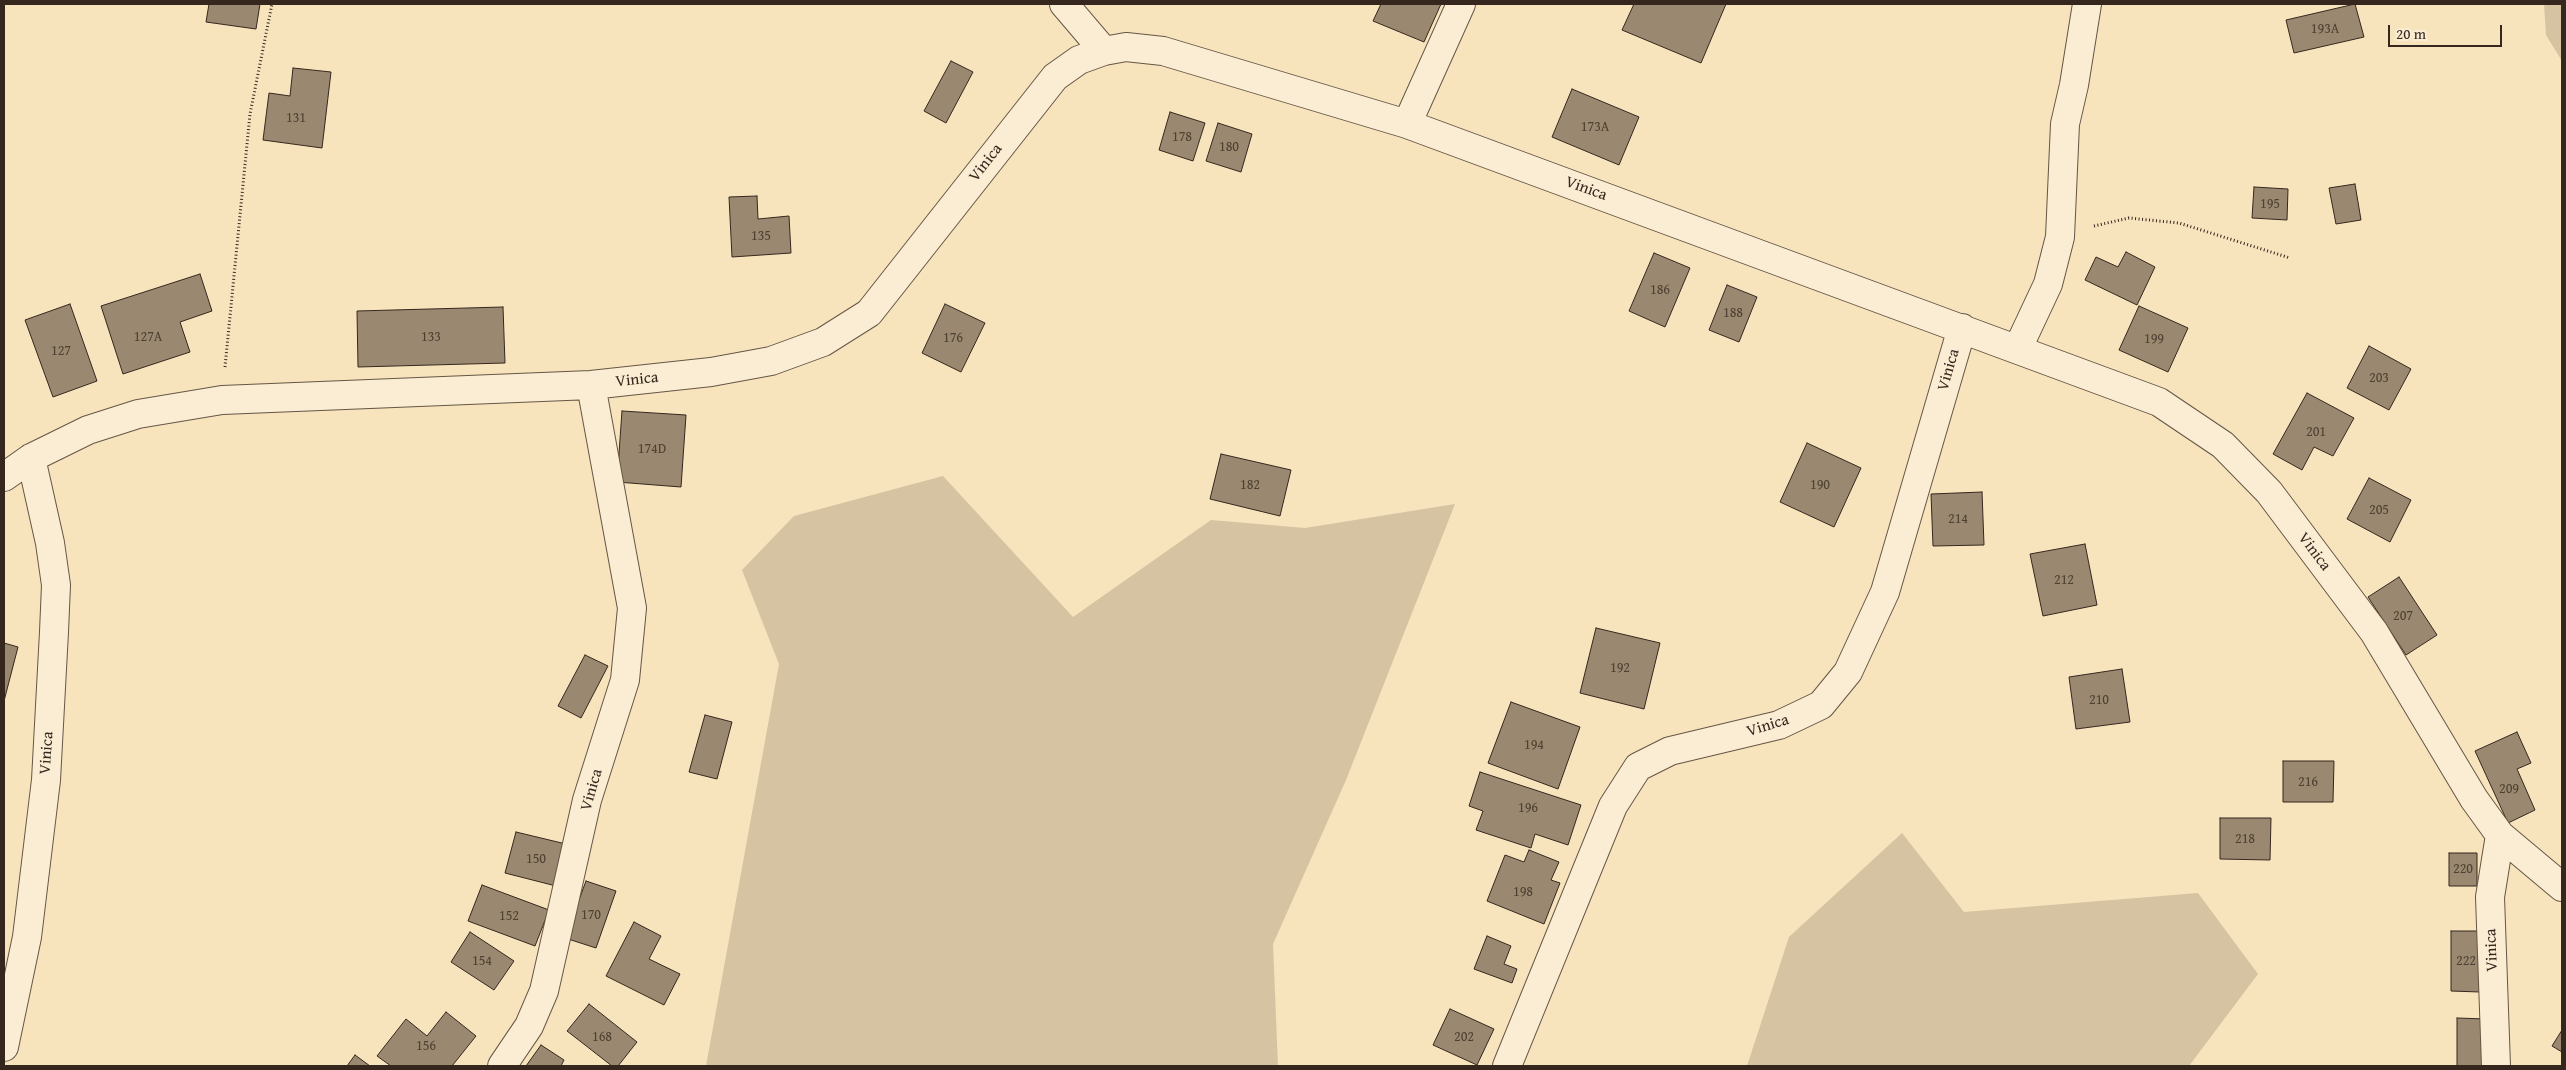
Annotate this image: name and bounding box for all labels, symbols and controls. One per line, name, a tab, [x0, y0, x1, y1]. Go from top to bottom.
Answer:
scale bar	[2391, 15, 2505, 47]
house number: 193A	[2311, 21, 2339, 37]
text: 20 m	[2396, 23, 2426, 44]
house number: 131	[286, 110, 306, 126]
house number: 173A	[1581, 119, 1609, 135]
house number: 178	[1172, 129, 1192, 145]
house number: 180	[1219, 139, 1239, 155]
street label: Vinica	[965, 140, 1007, 186]
street label: Vinica	[1562, 173, 1610, 205]
house number: 195	[2260, 196, 2280, 212]
house number: 135	[751, 228, 771, 244]
house number: 186	[1650, 282, 1670, 298]
house number: 188	[1723, 305, 1743, 321]
house number: 127A	[134, 329, 162, 345]
house number: 133	[421, 329, 441, 345]
house number: 176	[943, 330, 963, 346]
house number: 199	[2144, 331, 2164, 347]
house number: 127	[51, 343, 71, 359]
street label: Vinica	[1934, 347, 1964, 393]
street label: Vinica	[615, 368, 659, 392]
house number: 203	[2369, 370, 2389, 386]
house number: 201	[2306, 424, 2326, 440]
house number: 174D	[638, 441, 666, 457]
house number: 182	[1240, 477, 1260, 493]
house number: 190	[1810, 477, 1830, 493]
house number: 205	[2369, 502, 2389, 518]
house number: 214	[1948, 511, 1968, 527]
street label: Vinica	[2293, 529, 2335, 575]
house number: 212	[2054, 572, 2074, 588]
house number: 207	[2393, 608, 2413, 624]
house number: 192	[1610, 660, 1630, 676]
house number: 210	[2089, 692, 2109, 708]
street label: Vinica	[1745, 711, 1791, 741]
street label: Vinica	[36, 731, 58, 775]
house number: 194	[1524, 737, 1544, 753]
street label: Vinica	[577, 767, 607, 813]
house number: 216	[2298, 774, 2318, 790]
house number: 209	[2499, 781, 2519, 797]
house number: 196	[1518, 800, 1538, 816]
house number: 218	[2235, 831, 2255, 847]
house number: 150	[526, 851, 546, 867]
house number: 220	[2453, 861, 2473, 877]
house number: 198	[1513, 884, 1533, 900]
house number: 170	[581, 907, 601, 923]
house number: 152	[499, 908, 519, 924]
street label: Vinica	[2482, 928, 2502, 972]
house number: 154	[472, 953, 492, 969]
house number: 222	[2456, 953, 2476, 969]
house number: 168	[592, 1029, 612, 1045]
house number: 202	[1454, 1029, 1474, 1045]
house number: 156	[416, 1038, 436, 1054]

